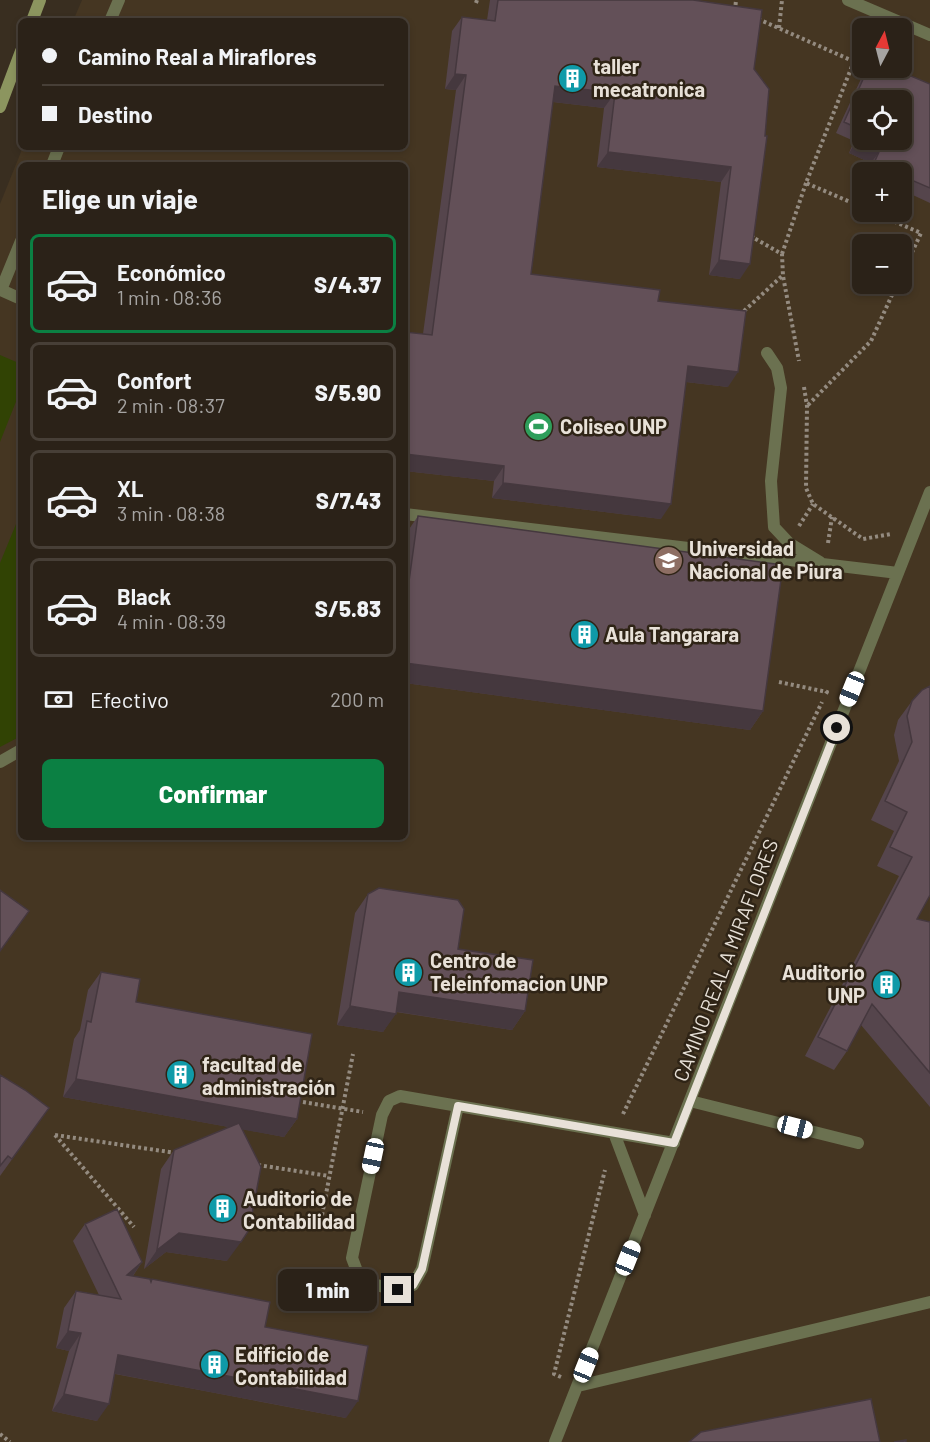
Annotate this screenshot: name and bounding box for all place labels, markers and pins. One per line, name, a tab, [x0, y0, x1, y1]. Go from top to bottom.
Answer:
place label: taller mecatronica	[593, 54, 705, 101]
building icon: taller mecatronica	[556, 62, 588, 94]
sports icon: Coliseo UNP	[523, 410, 555, 442]
place label: Coliseo UNP	[560, 414, 667, 438]
place label: Universidad Nacional de Piura	[689, 536, 843, 583]
school or university icon: Universidad Nacional de Piura	[652, 544, 684, 576]
building icon: Aula Tangarara	[568, 618, 600, 650]
place label: Aula Tangarara	[605, 622, 739, 646]
place label: Centro de Teleinfomacion UNP	[430, 948, 608, 995]
building icon: Centro de Teleinfomacion UNP	[393, 956, 425, 988]
place label: Auditorio UNP	[782, 960, 865, 1007]
building icon: Auditorio UNP	[870, 968, 902, 1000]
place label: facultad de administración	[202, 1052, 335, 1099]
building icon: facultad de administración	[165, 1059, 197, 1091]
place label: Auditorio de Contabilidad	[243, 1186, 355, 1233]
building icon: Auditorio de Contabilidad	[206, 1193, 238, 1225]
place label: Edificio de Contabilidad	[235, 1342, 347, 1389]
building icon: Edificio de Contabilidad	[198, 1349, 230, 1381]

